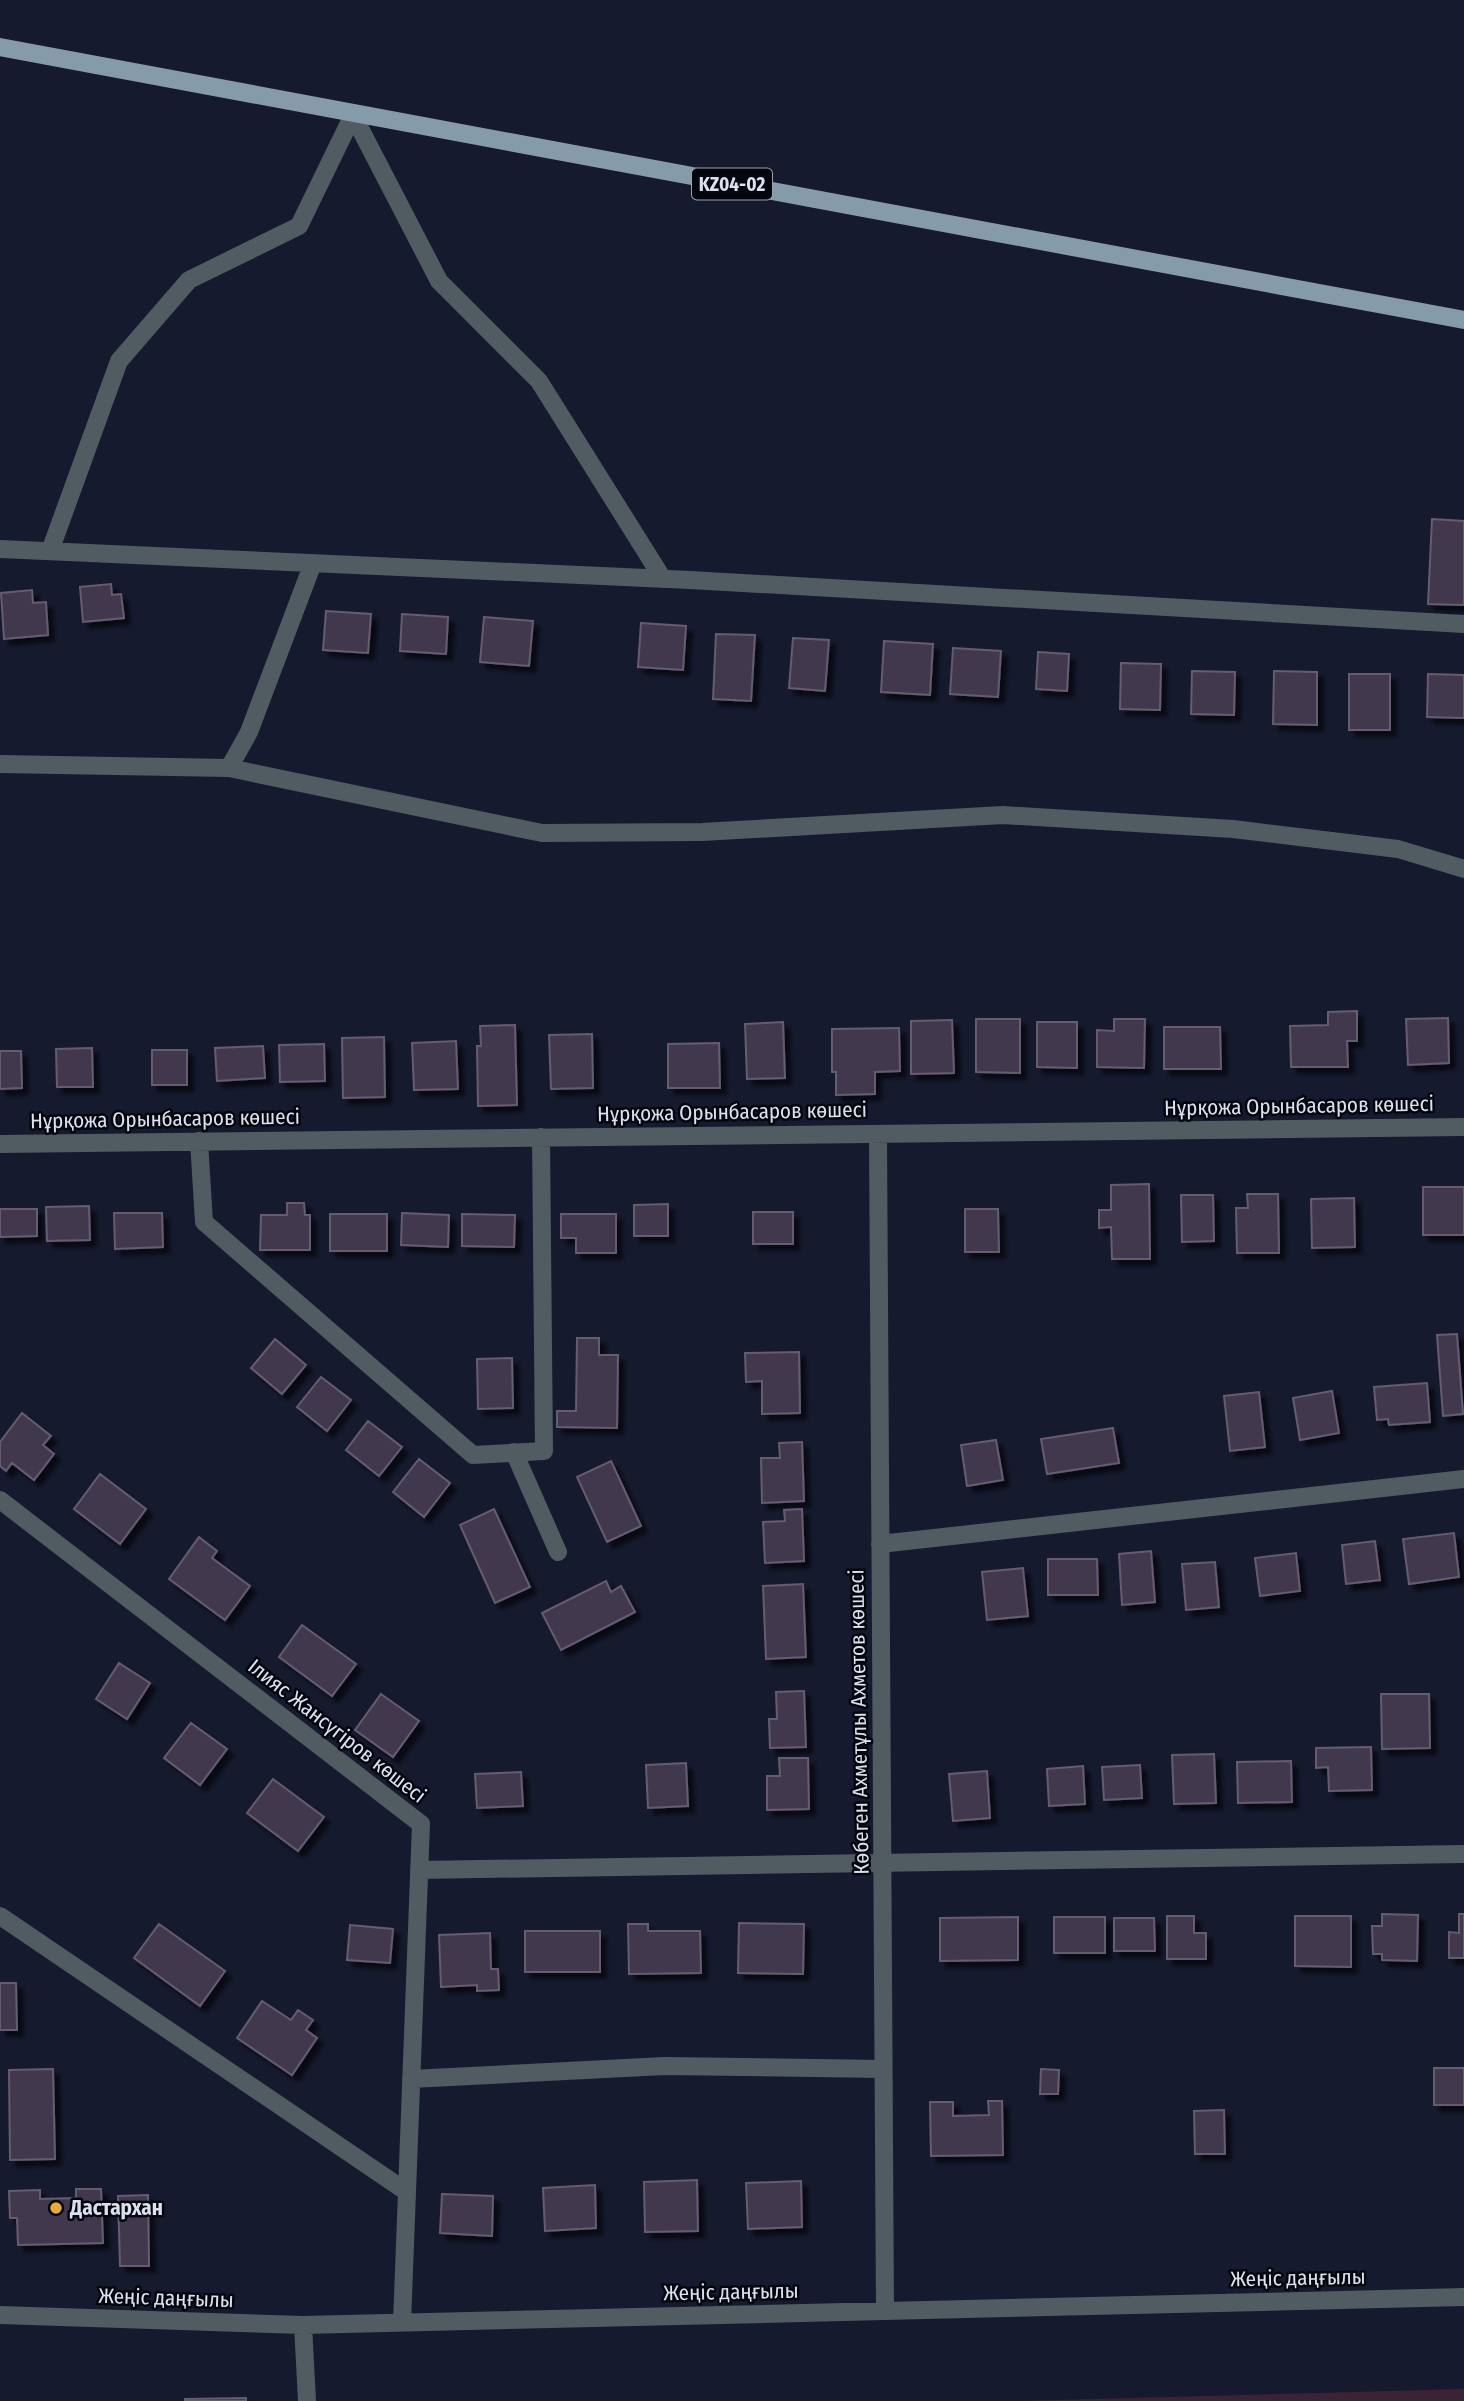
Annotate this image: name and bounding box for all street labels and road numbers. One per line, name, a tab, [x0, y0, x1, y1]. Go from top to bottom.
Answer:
road number: KZ04-02	[692, 168, 772, 200]
street label: Нұрқожа Орынбасаров көшесі	[1164, 1091, 1434, 1121]
street label: Нұрқожа Орынбасаров көшесі	[597, 1097, 867, 1127]
street label: Нұрқожа Орынбасаров көшесі	[30, 1104, 300, 1134]
street label: Көбеген Ахметұлы Ахметов көшесі	[843, 1569, 875, 1875]
street label: Ілияс Жансүгіров көшесі	[243, 1653, 431, 1809]
street label: Жеңіс даңғылы	[1230, 2264, 1366, 2292]
street label: Жеңіс даңғылы	[663, 2278, 799, 2306]
street label: Жеңіс даңғылы	[98, 2283, 234, 2313]

